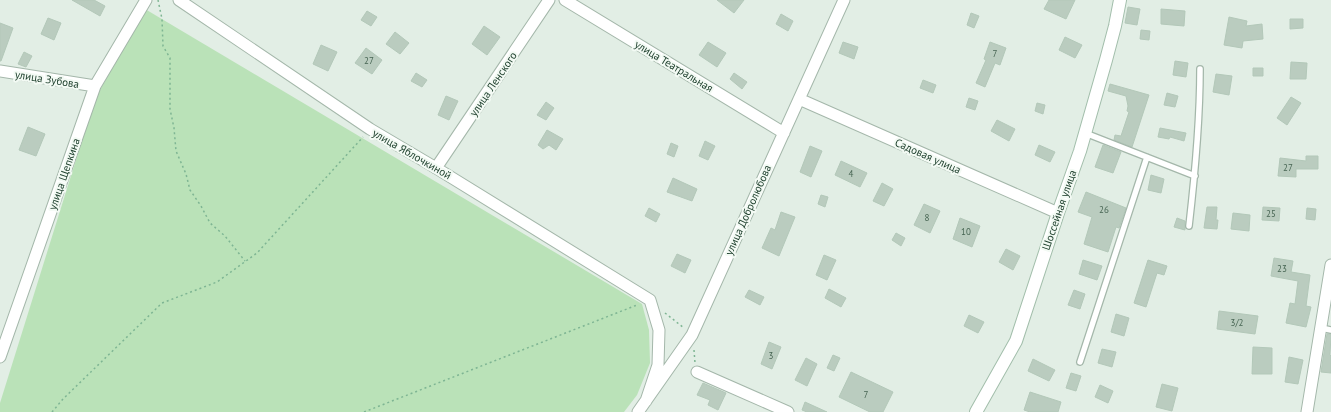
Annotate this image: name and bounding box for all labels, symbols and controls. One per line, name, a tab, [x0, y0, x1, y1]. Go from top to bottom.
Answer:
street label: улица Театральная	[632, 37, 716, 95]
house number: 7	[993, 48, 998, 59]
street label: улица Ленского	[466, 49, 520, 119]
house number: 27	[364, 55, 374, 66]
street label: улица Зубова	[14, 67, 80, 91]
street label: улица Яблочкиной	[370, 126, 454, 182]
street label: Садовая улица	[893, 135, 963, 177]
street label: улица Щепкина	[45, 136, 83, 212]
house number: 27	[1283, 162, 1293, 173]
street label: улица Добролюбова	[722, 163, 774, 257]
house number: 4	[849, 168, 854, 179]
street label: Шоссейная улица	[1039, 168, 1079, 252]
house number: 26	[1099, 204, 1109, 215]
house number: 25	[1266, 208, 1276, 219]
house number: 8	[925, 212, 930, 223]
house number: 10	[961, 226, 971, 237]
house number: 23	[1277, 263, 1287, 274]
house number: 3/2	[1231, 317, 1244, 328]
house number: 3	[769, 350, 774, 361]
house number: 7	[864, 389, 869, 400]

